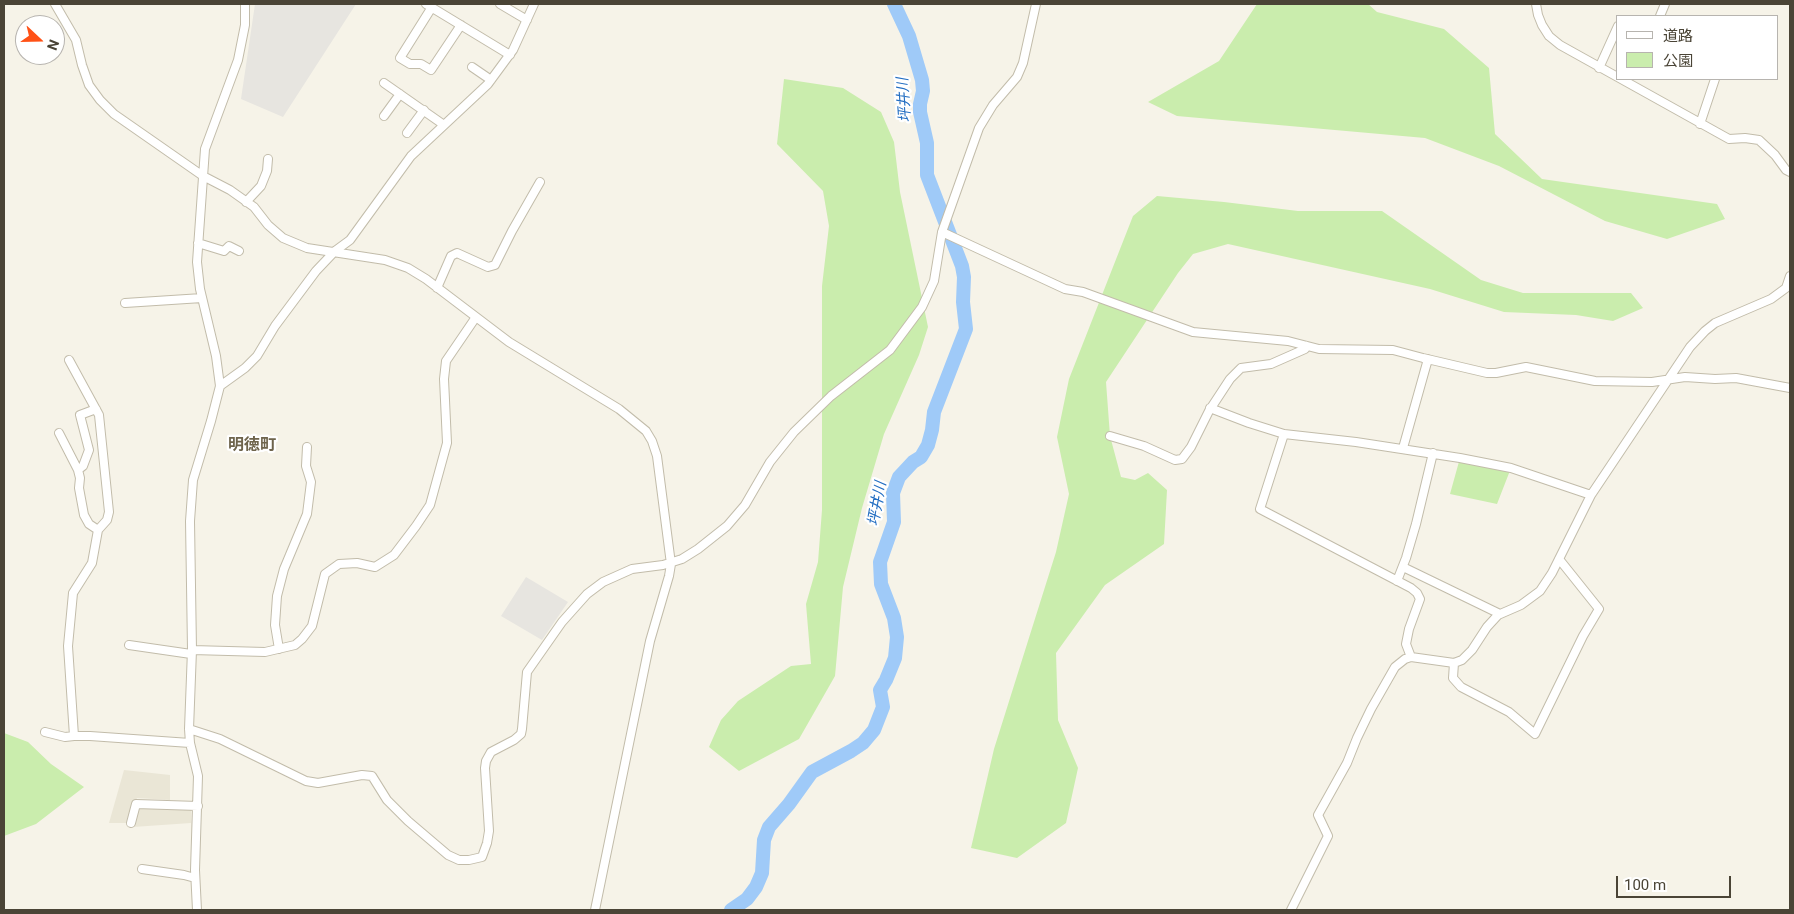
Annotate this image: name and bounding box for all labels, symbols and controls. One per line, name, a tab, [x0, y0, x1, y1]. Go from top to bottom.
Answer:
north arrow	[15, 15, 65, 65]
legend	[1616, 15, 1779, 80]
text: 道路	[1663, 27, 1693, 45]
text: N	[44, 38, 62, 52]
text: 公園	[1663, 52, 1693, 70]
water label: 坪井川	[894, 77, 916, 123]
district label: 明徳町	[228, 436, 276, 456]
water label: 坪井川	[865, 480, 891, 528]
scale bar	[1619, 866, 1734, 898]
text: 100 m	[1624, 876, 1666, 894]

